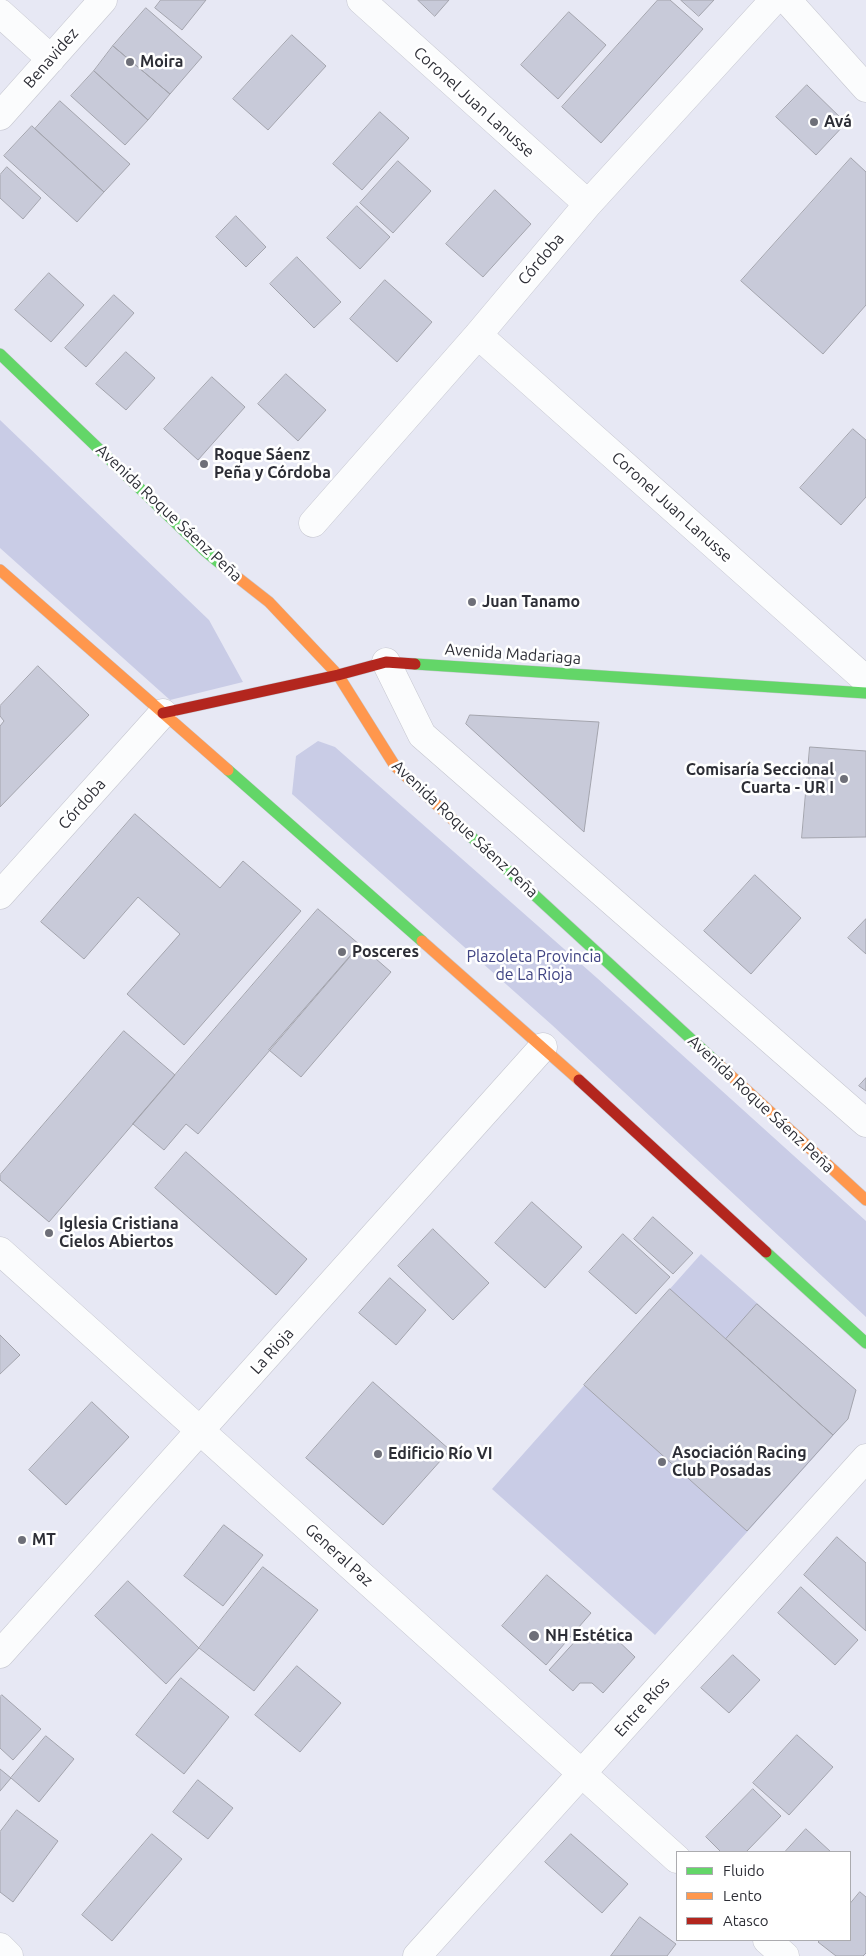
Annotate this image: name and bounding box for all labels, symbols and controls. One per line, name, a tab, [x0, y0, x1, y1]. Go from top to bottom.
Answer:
street label: Benavidez	[20, 24, 82, 92]
street label: Coronel Juan Lanusse	[410, 43, 538, 161]
place label: Moira	[140, 52, 183, 72]
marker: Moira	[124, 56, 136, 68]
place label: Avá	[824, 112, 852, 132]
marker: Avá	[808, 116, 820, 128]
street label: Córdoba	[514, 229, 568, 289]
street label: Avenida Roque Sáenz Peña	[92, 440, 246, 586]
place label: Roque Sáenz Peña y Córdoba	[214, 445, 331, 483]
street label: Coronel Juan Lanusse	[608, 448, 736, 566]
marker: Roque Sáenz Peña y Córdoba	[198, 458, 210, 470]
place label: Juan Tanamo	[482, 592, 580, 612]
marker: Juan Tanamo	[466, 596, 478, 608]
street label: Avenida Madariaga	[444, 640, 582, 668]
street label: Avenida Roque Sáenz Peña	[388, 756, 542, 902]
place label: Comisaría Seccional Cuarta - UR I	[686, 760, 834, 798]
marker: Comisaría Seccional Cuarta - UR I	[838, 773, 850, 785]
street label: Córdoba	[54, 775, 110, 833]
place label: Posceres	[352, 942, 419, 962]
marker: Posceres	[336, 946, 348, 958]
park label: Plazoleta Provincia de La Rioja	[466, 947, 602, 985]
street label: Avenida Roque Sáenz Peña	[684, 1031, 838, 1177]
place label: Iglesia Cristiana Cielos Abiertos	[59, 1214, 179, 1252]
marker: Iglesia Cristiana Cielos Abiertos	[43, 1227, 55, 1239]
street label: La Rioja	[246, 1324, 298, 1378]
place label: Asociación Racing Club Posadas	[672, 1443, 807, 1481]
place label: Edificio Río VI	[388, 1444, 492, 1464]
marker: Edificio Río VI	[372, 1448, 384, 1460]
marker: Asociación Racing Club Posadas	[656, 1456, 668, 1468]
street label: General Paz	[301, 1520, 377, 1590]
place label: MT	[32, 1530, 56, 1550]
marker: MT	[16, 1534, 28, 1546]
place label: NH Estética	[545, 1626, 633, 1646]
marker: NH Estética	[527, 1629, 541, 1643]
street label: Entre Ríos	[610, 1673, 674, 1741]
legend	[676, 1851, 851, 1941]
text: Fluido	[723, 1862, 765, 1879]
text: Lento	[723, 1887, 762, 1904]
text: Atasco	[723, 1912, 769, 1929]

